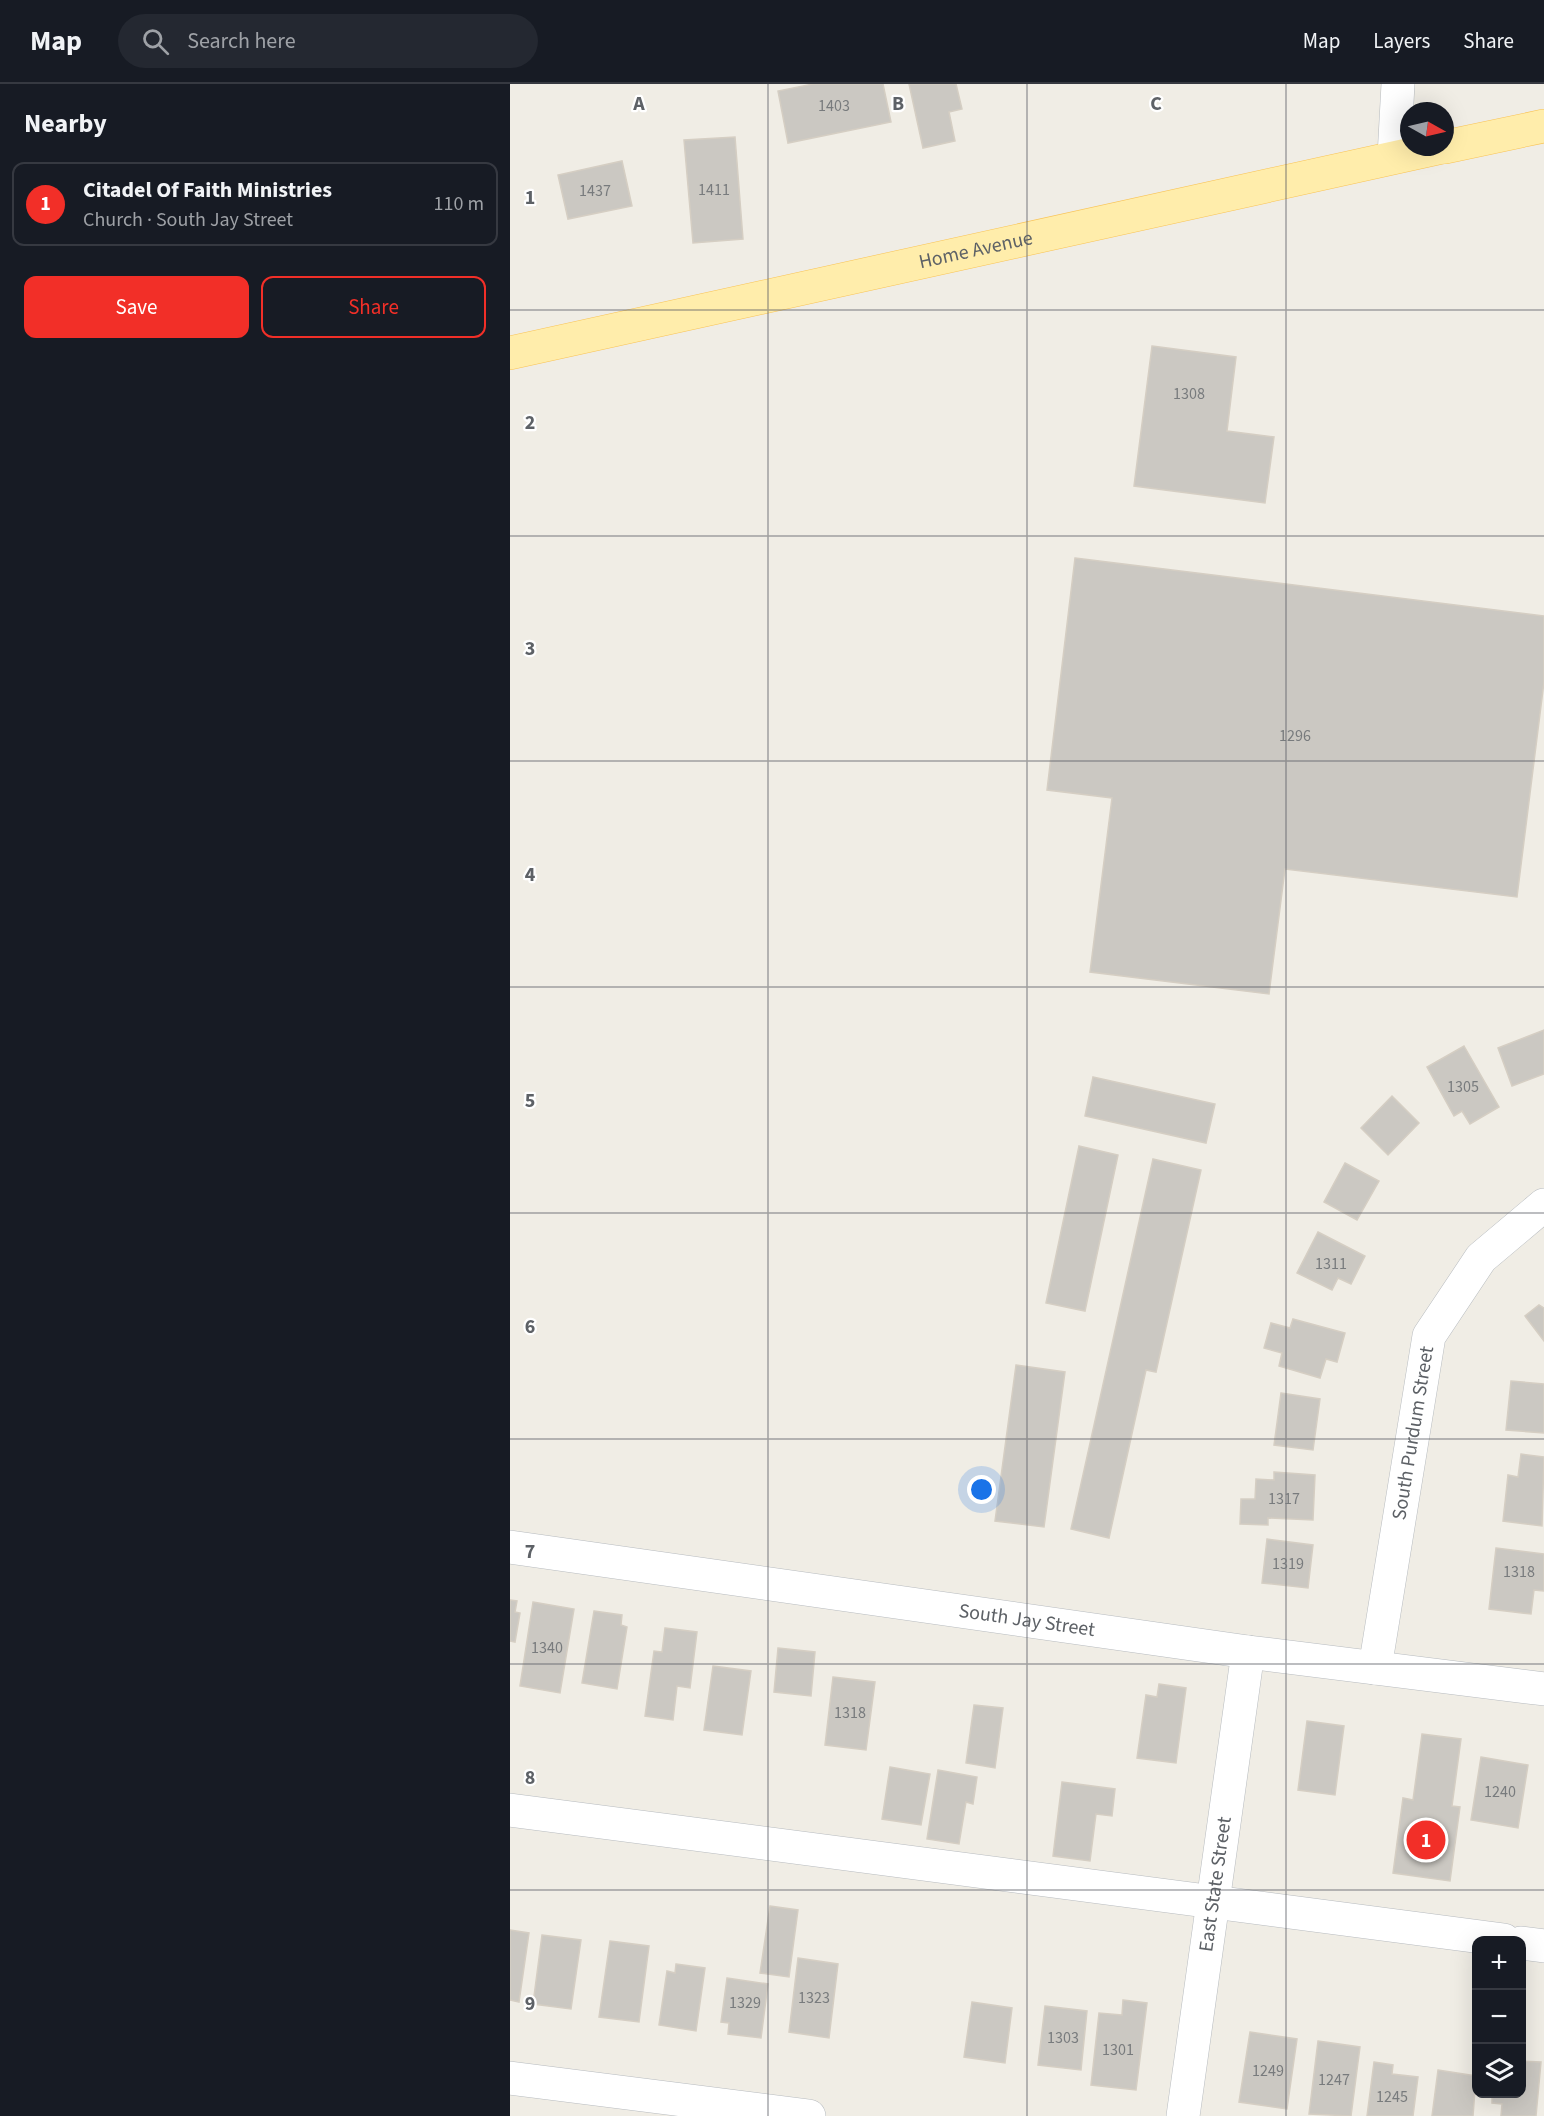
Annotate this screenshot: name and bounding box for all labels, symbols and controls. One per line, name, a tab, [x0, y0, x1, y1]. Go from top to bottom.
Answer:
search box	[118, 14, 538, 68]
text: Map	[30, 21, 82, 61]
icon: search	[139, 25, 172, 58]
text: Search here	[187, 25, 296, 57]
text: Map	[1303, 26, 1340, 56]
text: Layers	[1373, 26, 1430, 56]
text: Share	[1463, 26, 1514, 56]
text: A	[632, 90, 645, 118]
text: B	[892, 90, 904, 118]
text: C	[1150, 90, 1162, 118]
house number: 1403	[818, 95, 850, 117]
north arrow	[1400, 102, 1454, 156]
text: Nearby	[24, 105, 107, 142]
text: Citadel Of Faith Ministries	[83, 174, 332, 206]
house number: 1411	[698, 179, 730, 201]
house number: 1437	[579, 180, 611, 202]
text: 1	[525, 184, 535, 212]
text: 1	[40, 190, 51, 218]
text: 110 m	[434, 190, 484, 218]
text: Church · South Jay Street	[83, 206, 293, 234]
street label: Home Avenue	[916, 224, 1036, 276]
button: Save	[24, 276, 249, 338]
button: Share	[261, 276, 486, 338]
house number: 1308	[1173, 383, 1205, 405]
text: 2	[525, 409, 535, 437]
text: 3	[525, 635, 535, 663]
house number: 1296	[1279, 725, 1311, 747]
text: 4	[525, 861, 536, 889]
house number: 1305	[1447, 1076, 1479, 1098]
text: 5	[525, 1087, 535, 1115]
house number: 1311	[1315, 1253, 1347, 1275]
text: 6	[525, 1313, 535, 1341]
street label: South Purdum Street	[1385, 1344, 1441, 1522]
your location	[967, 1475, 996, 1504]
house number: 1317	[1268, 1488, 1300, 1510]
text: 7	[525, 1538, 535, 1566]
house number: 1319	[1272, 1553, 1304, 1575]
house number: 1318	[1503, 1561, 1535, 1583]
street label: South Jay Street	[957, 1597, 1097, 1644]
house number: 1340	[531, 1637, 563, 1659]
house number: 1318	[834, 1702, 866, 1724]
text: 8	[525, 1764, 535, 1792]
house number: 1240	[1484, 1781, 1516, 1803]
street label: East State Street	[1192, 1815, 1239, 1954]
pin: 1	[1406, 1818, 1446, 1862]
map controls	[1472, 1936, 1526, 2098]
button: +	[1472, 1936, 1526, 1990]
house number: 1323	[798, 1987, 830, 2009]
text: 9	[525, 1990, 535, 2018]
button: −	[1472, 1990, 1526, 2044]
house number: 1329	[729, 1992, 761, 2014]
house number: 1303	[1047, 2027, 1079, 2049]
house number: 1301	[1102, 2039, 1134, 2061]
button: layers	[1472, 2044, 1526, 2098]
house number: 1249	[1252, 2060, 1284, 2082]
house number: 1247	[1318, 2069, 1350, 2091]
house number: 1245	[1376, 2086, 1408, 2108]

